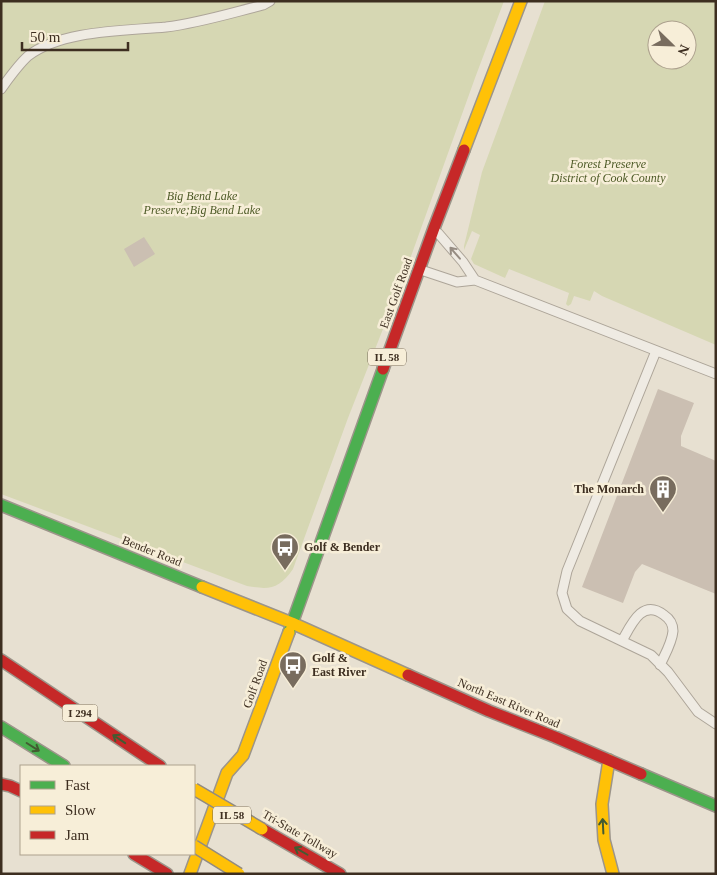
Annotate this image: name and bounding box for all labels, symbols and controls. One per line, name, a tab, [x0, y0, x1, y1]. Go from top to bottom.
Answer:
scale bar	[22, 20, 129, 52]
north arrow	[647, 20, 697, 70]
text: 50 m	[30, 29, 61, 45]
text: N	[675, 42, 692, 57]
park label: Forest Preserve District of Cook County	[550, 157, 666, 185]
park label: Big Bend Lake Preserve;Big Bend Lake	[143, 189, 261, 217]
one-way arrow	[449, 247, 461, 260]
street label: East Golf Road	[377, 256, 415, 330]
road number: IL 58	[368, 348, 406, 366]
building icon: The Monarch	[648, 474, 678, 513]
place label: The Monarch	[574, 482, 644, 496]
bus stop icon: Golf & Bender	[270, 532, 300, 571]
street label: Bender Road	[120, 533, 184, 569]
place label: Golf & Bender	[304, 540, 381, 554]
bus stop icon: Golf & East River	[278, 650, 308, 689]
place label: Golf & East River	[312, 651, 367, 679]
street label: Golf Road	[240, 658, 270, 710]
street label: North East River Road	[456, 675, 562, 731]
road number: I 294	[62, 704, 98, 721]
one-way arrow	[112, 734, 126, 744]
one-way arrow	[25, 742, 39, 752]
legend	[20, 765, 195, 855]
text: Fast	[65, 777, 91, 793]
text: Slow	[65, 802, 96, 818]
road number: IL 58	[213, 806, 251, 824]
street label: Tri-State Tollway	[260, 807, 340, 861]
one-way arrow	[598, 819, 607, 835]
text: Jam	[65, 827, 89, 843]
one-way arrow	[294, 846, 309, 856]

